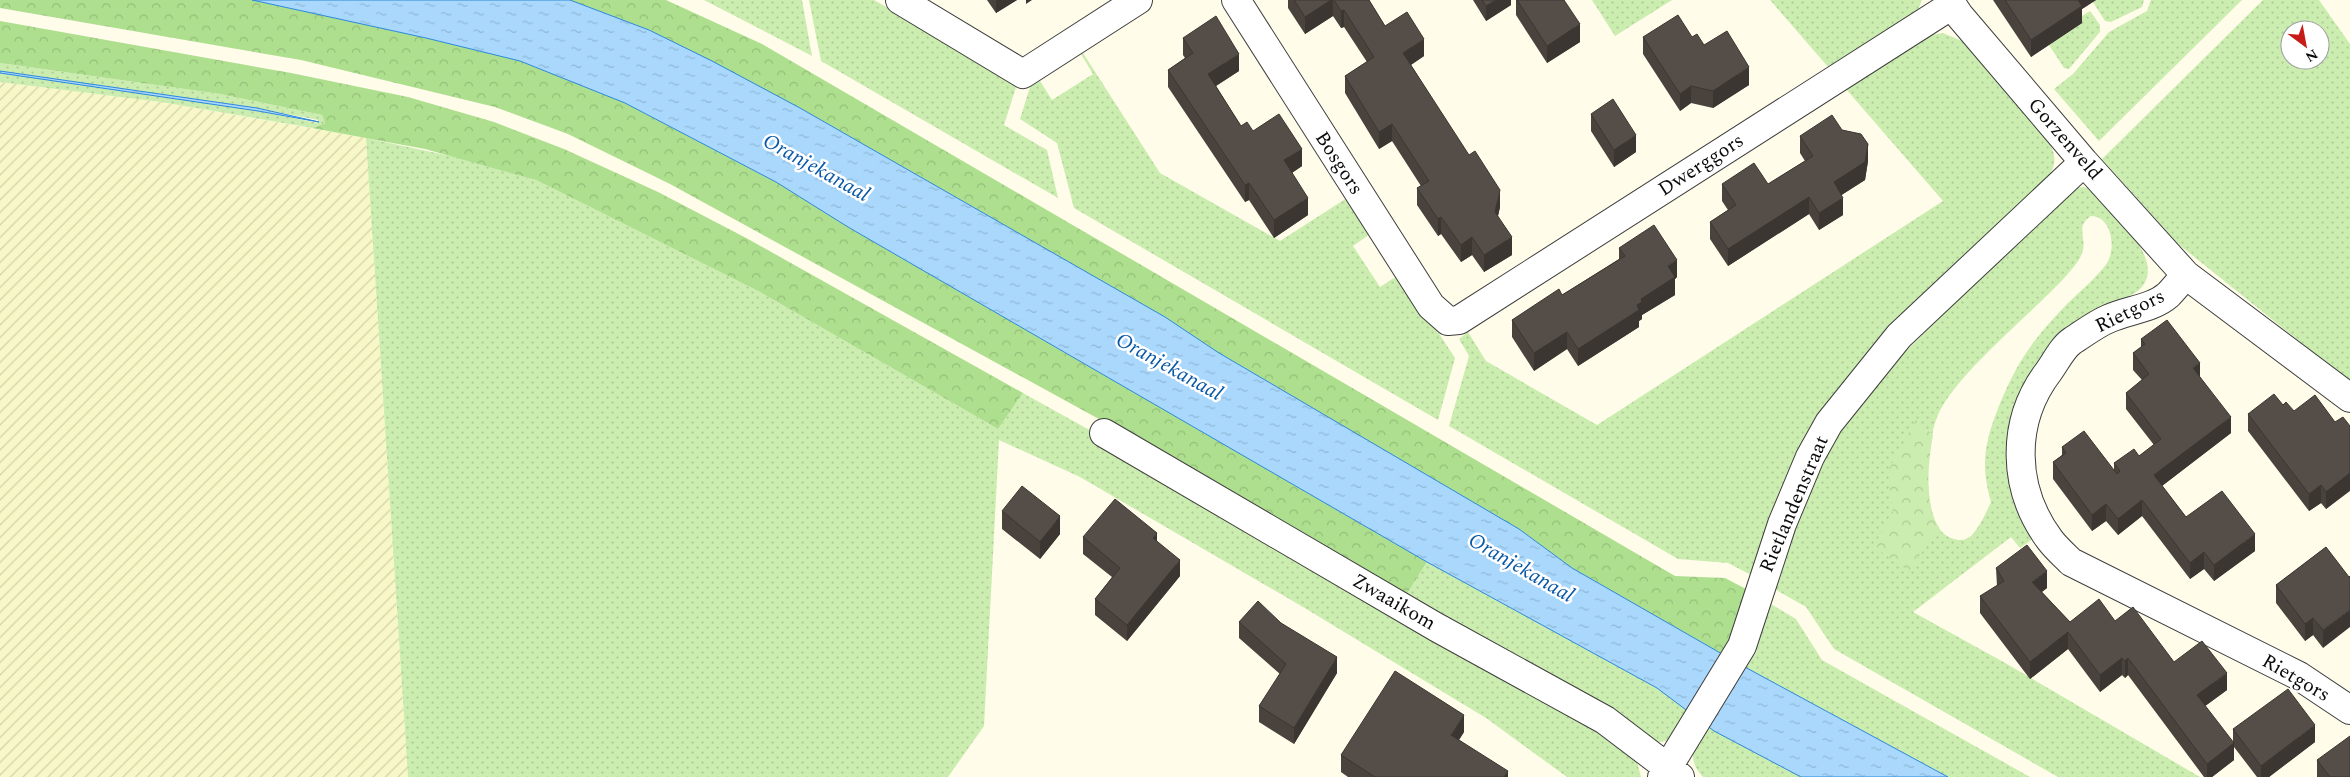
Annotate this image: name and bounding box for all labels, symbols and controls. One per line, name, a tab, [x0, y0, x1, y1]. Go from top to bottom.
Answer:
north arrow	[2280, 20, 2330, 70]
text: N	[2301, 44, 2322, 68]
street label: Gorzenveld	[2021, 91, 2109, 187]
water label: Oranjekanaal	[757, 125, 876, 211]
street label: Bosgors	[1307, 125, 1371, 201]
street label: Dwerggors	[1652, 126, 1750, 204]
street label: Rietgors	[2090, 281, 2170, 341]
water label: Oranjekanaal	[1110, 324, 1229, 410]
street label: Rietlandenstraat	[1752, 431, 1836, 577]
water label: Oranjekanaal	[1462, 525, 1581, 612]
street label: Zwaaikom	[1347, 566, 1441, 638]
street label: Rietgors	[2256, 646, 2336, 710]

